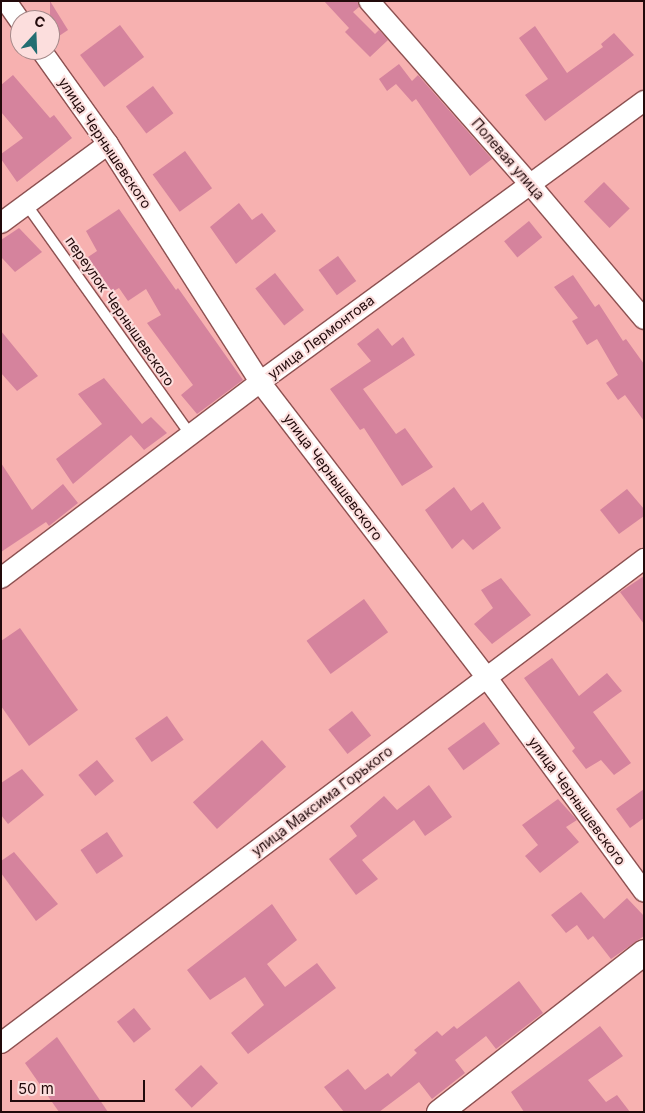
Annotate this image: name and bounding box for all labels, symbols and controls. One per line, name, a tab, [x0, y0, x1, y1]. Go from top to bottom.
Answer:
north arrow	[10, 10, 60, 60]
text: С	[32, 12, 48, 31]
street label: улица Чернышевского	[55, 74, 155, 212]
street label: Полевая улица	[468, 115, 548, 203]
street label: переулок Чернышевского	[62, 233, 178, 389]
street label: улица Лермонтова	[264, 292, 378, 382]
street label: улица Чернышевского	[280, 410, 386, 544]
street label: улица Чернышевского	[525, 734, 629, 868]
street label: улица Максима Горького	[248, 743, 396, 859]
scale bar	[12, 1070, 148, 1102]
text: 50 m	[18, 1079, 54, 1098]

